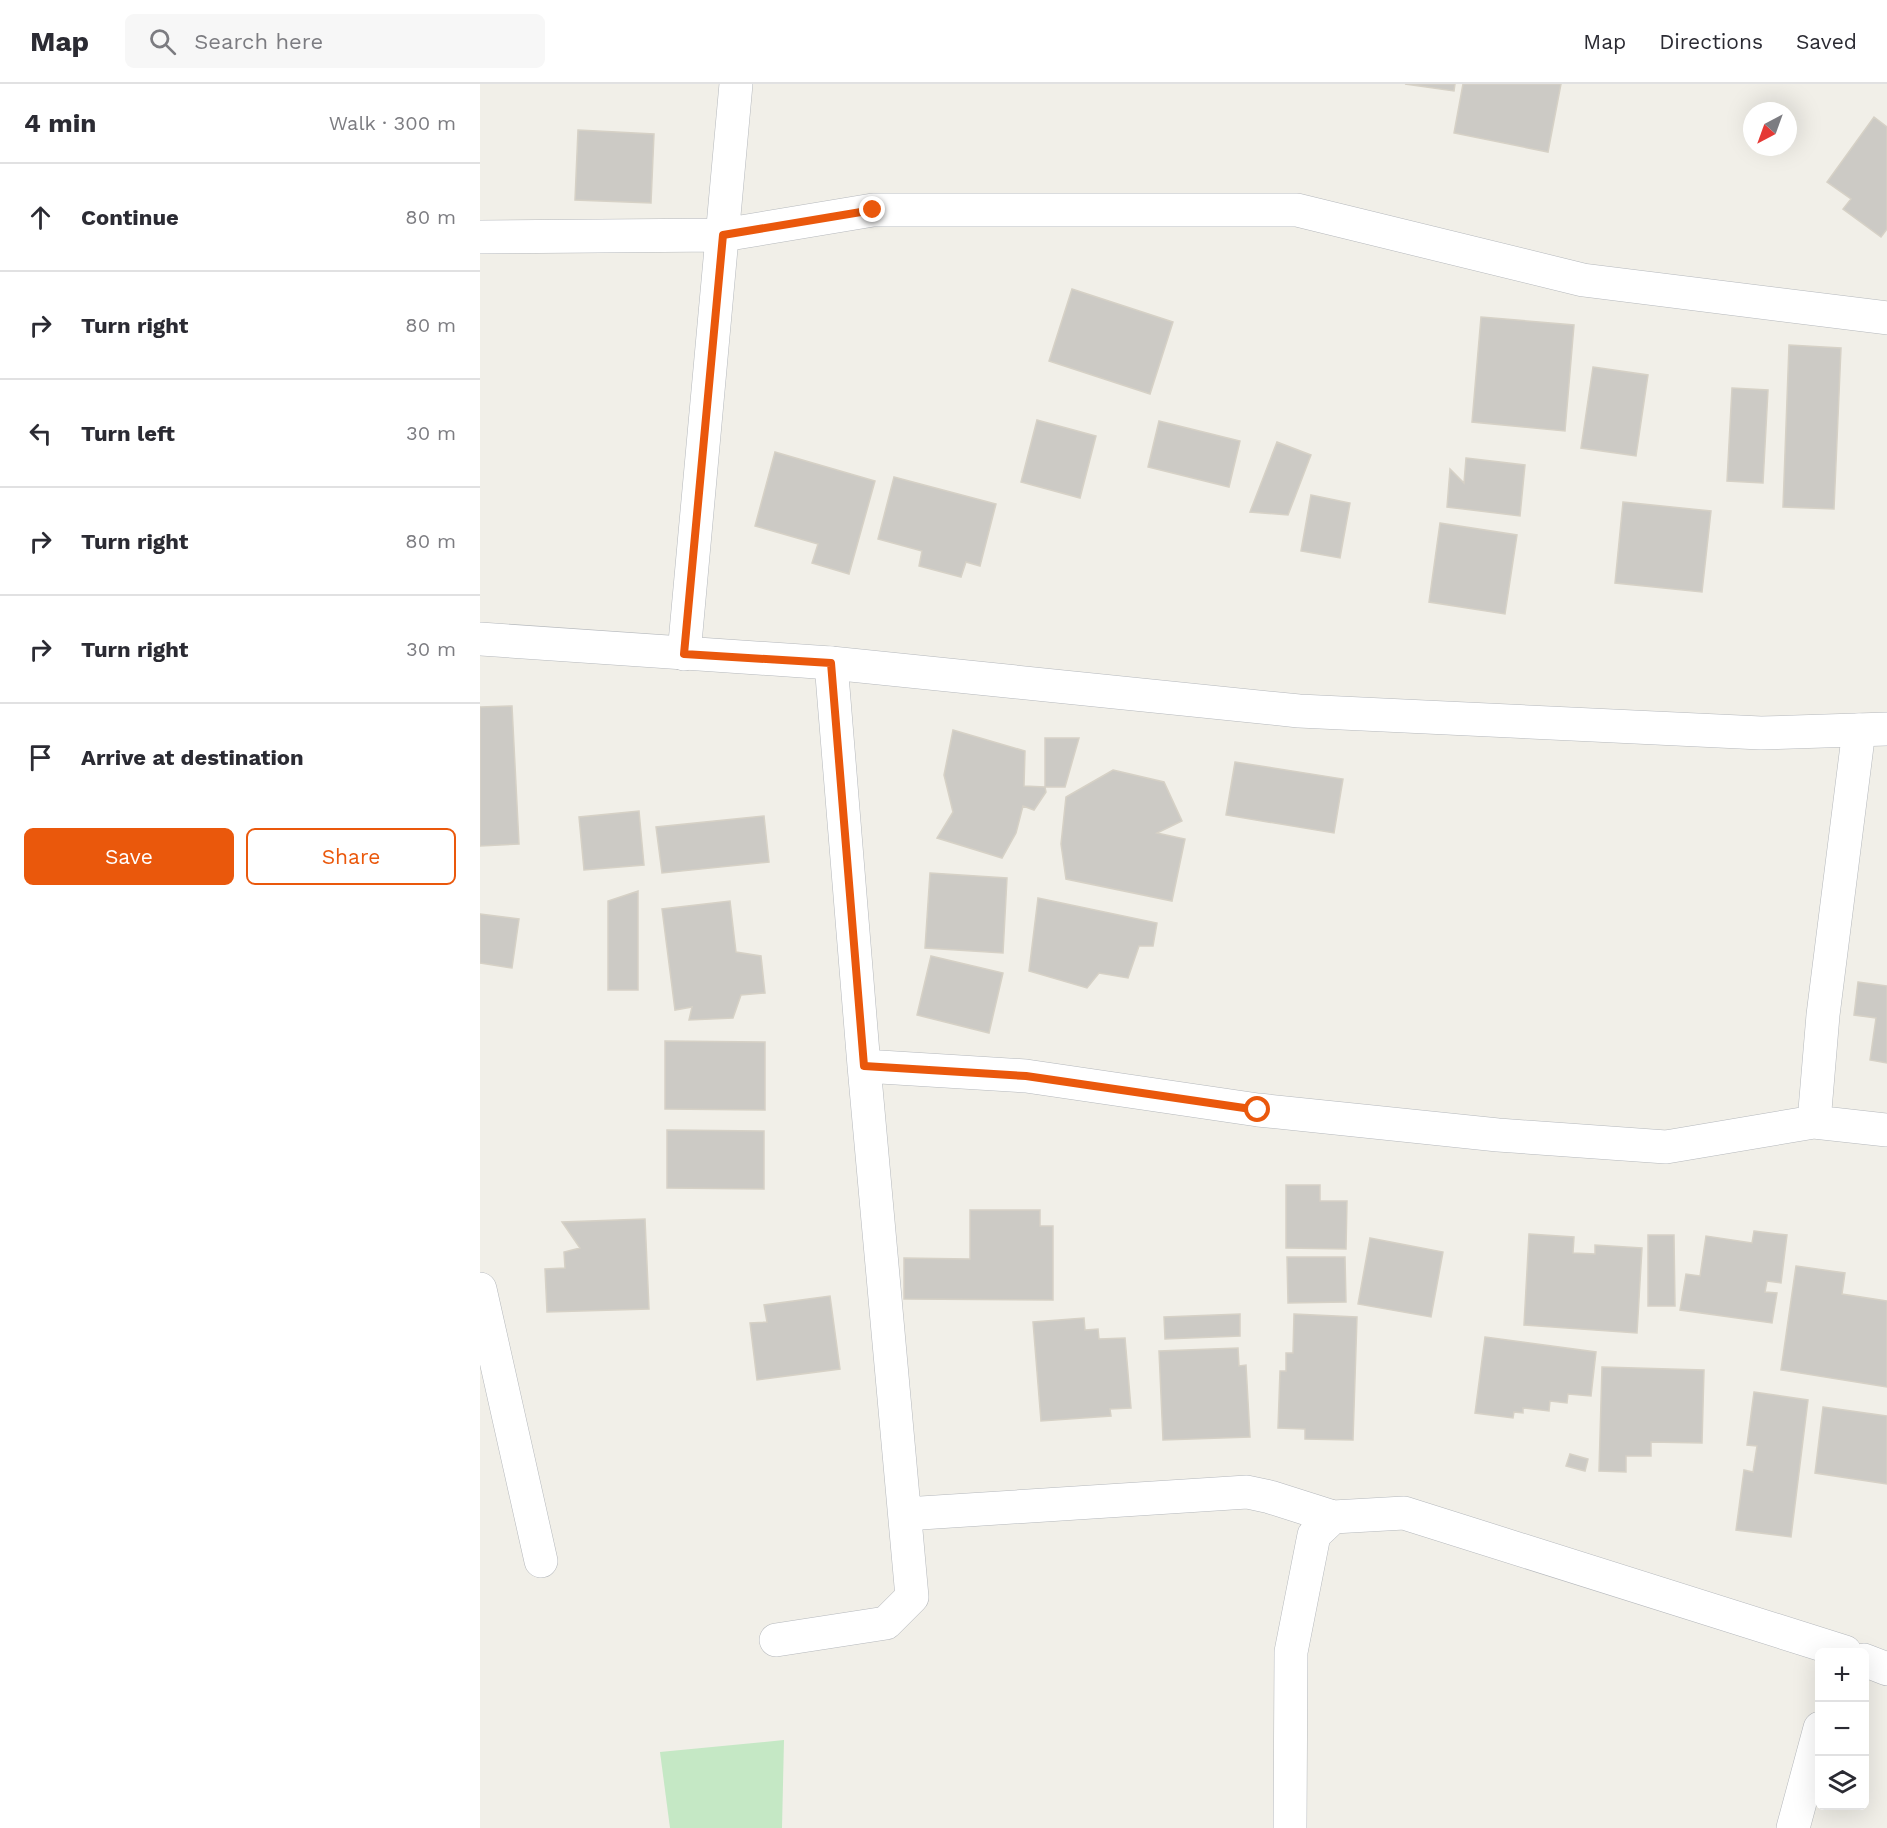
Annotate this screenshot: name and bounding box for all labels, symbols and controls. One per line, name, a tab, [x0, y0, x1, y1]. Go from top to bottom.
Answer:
search box	[125, 14, 545, 68]
text: Map	[30, 25, 89, 58]
icon: search	[146, 25, 179, 58]
text: Search here	[194, 29, 323, 54]
text: Map	[1583, 29, 1626, 54]
text: Directions	[1659, 29, 1763, 54]
text: Saved	[1796, 29, 1857, 54]
north arrow	[1743, 102, 1797, 156]
text: 4 min	[24, 108, 96, 138]
text: Walk · 300 m	[329, 111, 456, 135]
route end	[859, 196, 885, 222]
icon: ahead	[24, 201, 57, 234]
text: Continue	[81, 205, 179, 230]
text: 80 m	[405, 205, 456, 229]
icon: right	[24, 309, 57, 342]
text: Turn right	[81, 313, 188, 338]
text: 80 m	[405, 313, 456, 337]
icon: left	[24, 417, 57, 450]
text: Turn left	[81, 421, 175, 446]
text: 30 m	[406, 421, 456, 445]
icon: right	[24, 525, 57, 558]
text: Turn right	[81, 529, 188, 554]
text: 80 m	[405, 529, 456, 553]
icon: right	[24, 633, 57, 666]
text: Turn right	[81, 637, 188, 662]
text: 30 m	[406, 637, 456, 661]
icon: arrive	[24, 741, 57, 774]
text: Arrive at destination	[81, 745, 304, 770]
button: Save	[24, 828, 234, 885]
button: Share	[246, 828, 456, 885]
route start	[1244, 1096, 1270, 1122]
map controls	[1815, 1648, 1869, 1810]
button: +	[1815, 1648, 1869, 1702]
button: −	[1815, 1702, 1869, 1756]
button: layers	[1815, 1756, 1869, 1810]

